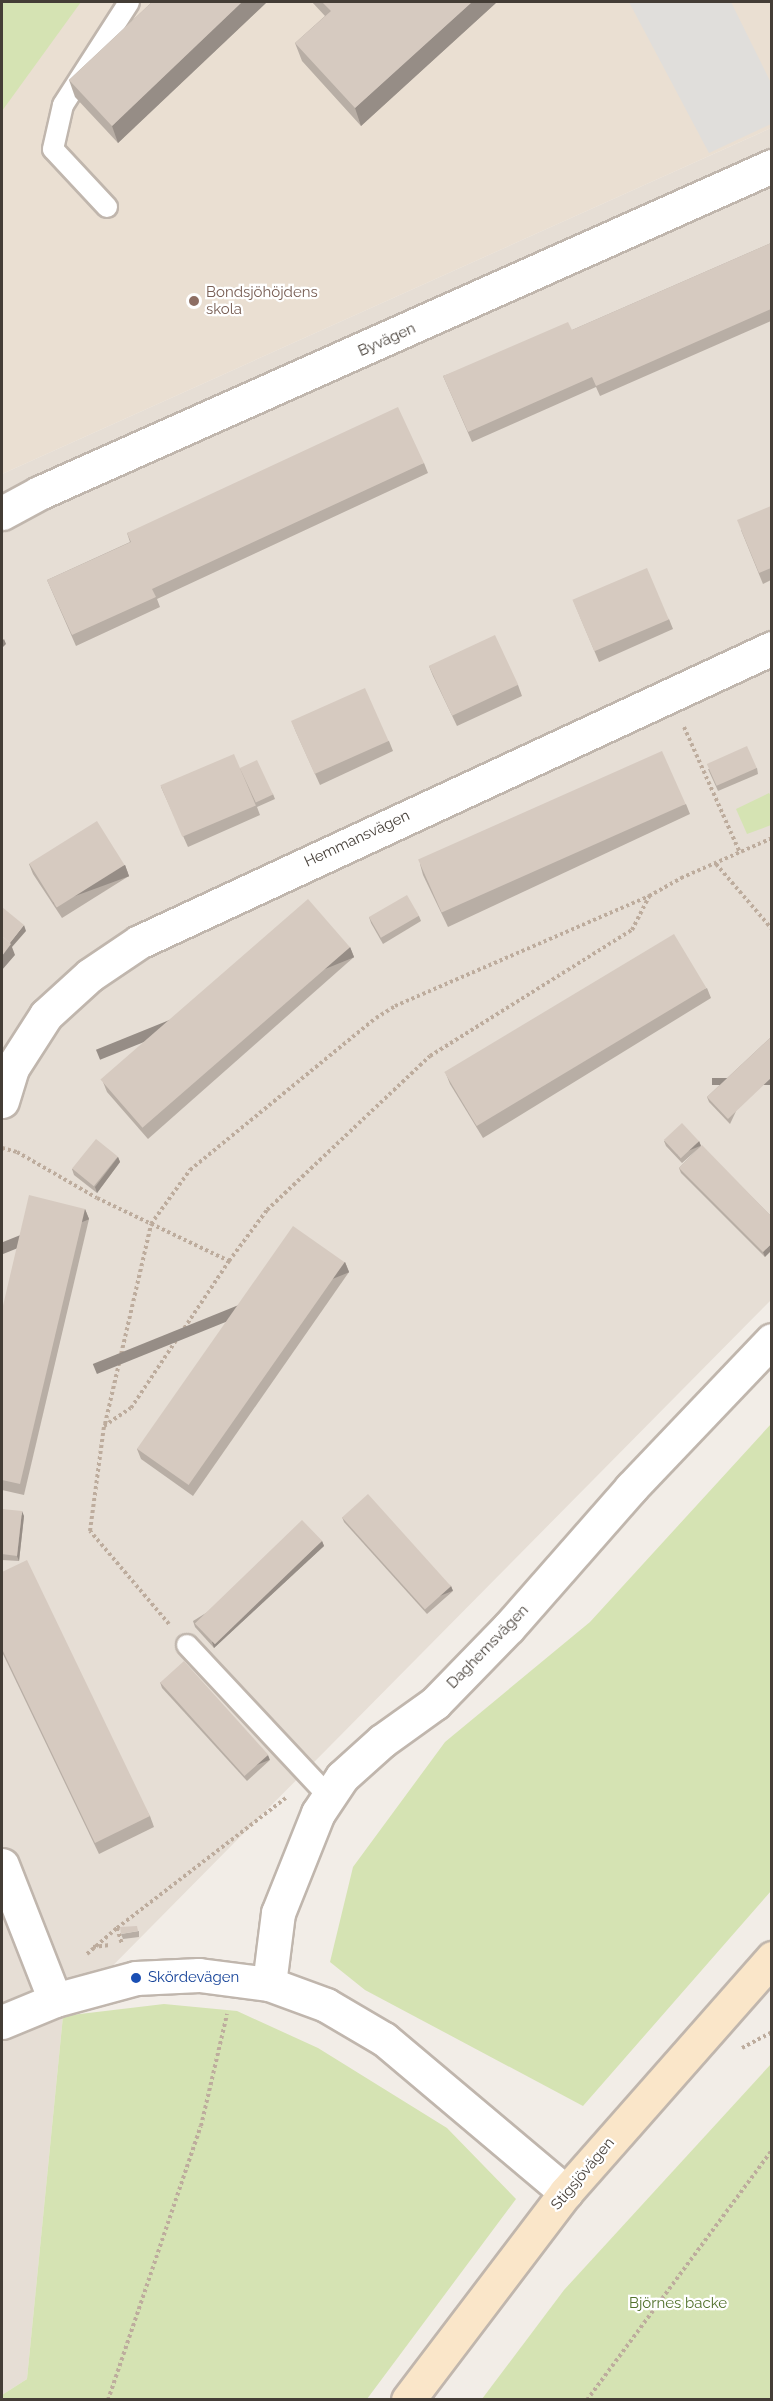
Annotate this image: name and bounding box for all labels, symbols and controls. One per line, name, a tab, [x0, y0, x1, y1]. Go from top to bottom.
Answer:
place label: Bondsjöhöjdens skola	[206, 283, 318, 318]
marker: Bondsjöhöjdens skola	[187, 294, 201, 308]
street label: Byvägen	[356, 319, 418, 361]
street label: Hemmansvägen	[301, 807, 413, 871]
street label: Daghemsvägen	[444, 1601, 532, 1693]
place label: Skördevägen	[148, 1969, 239, 1987]
marker: Skördevägen	[129, 1971, 143, 1985]
street label: Stigsjövägen	[548, 2134, 618, 2214]
park label: Björnes backe	[629, 2295, 727, 2313]

